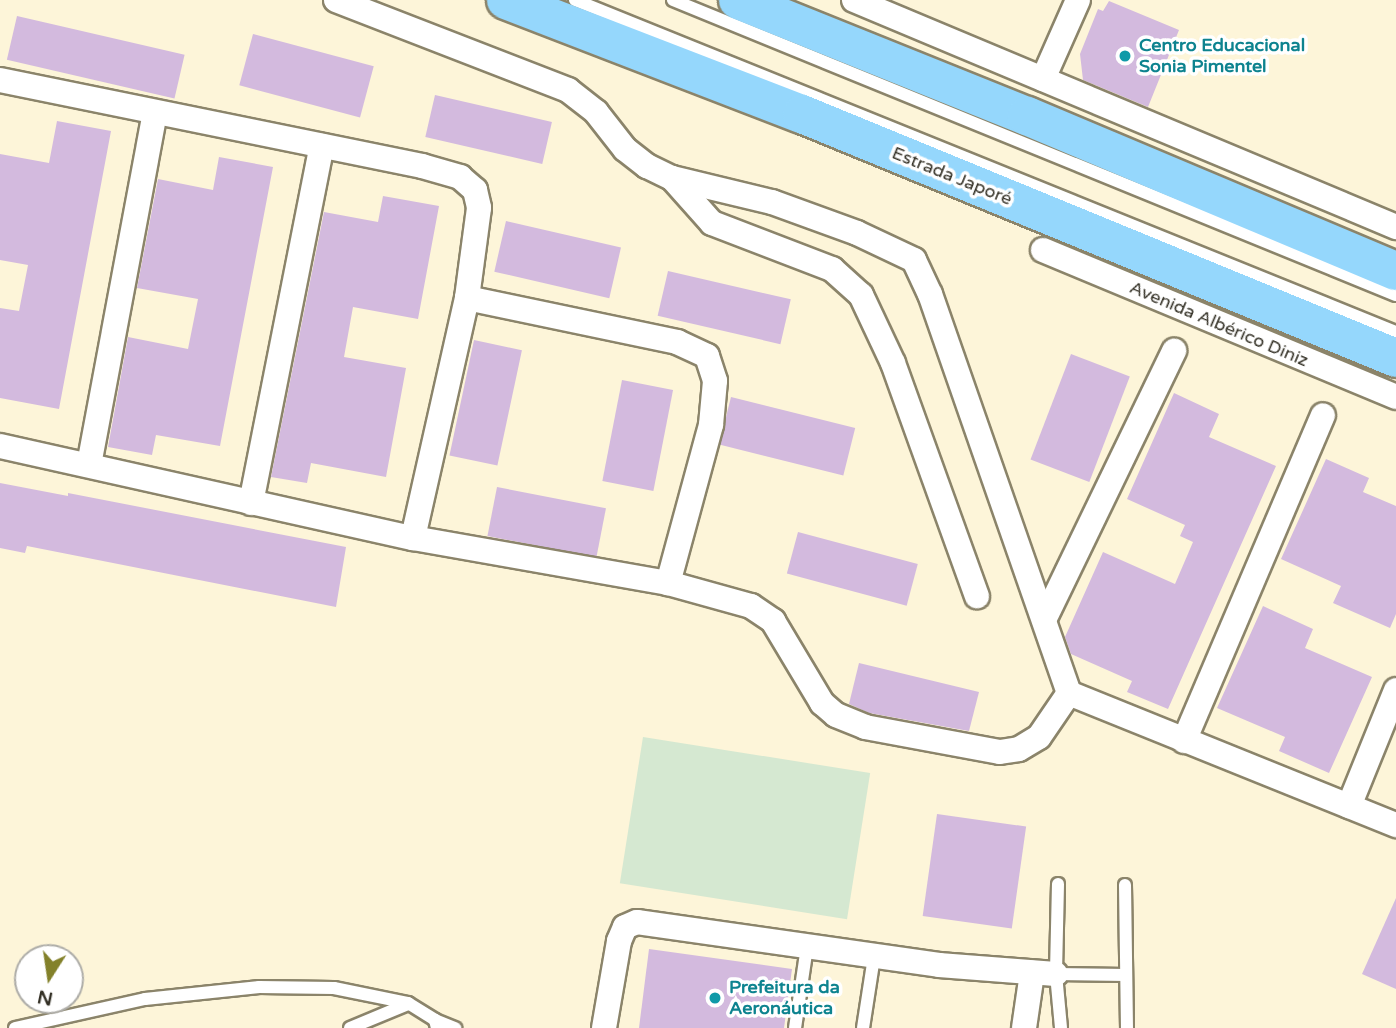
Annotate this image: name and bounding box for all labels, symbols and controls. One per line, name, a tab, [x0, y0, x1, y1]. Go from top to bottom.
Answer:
place label: Centro Educacional Sonia Pimentel	[1139, 35, 1305, 78]
marker: Centro Educacional Sonia Pimentel	[1117, 48, 1133, 64]
street label: Estrada Japoré	[889, 142, 1015, 210]
street label: Avenida Albérico Diniz	[1126, 277, 1312, 371]
north arrow	[14, 944, 84, 1014]
place label: Prefeitura da Aeronáutica	[729, 977, 840, 1020]
text: N	[35, 985, 55, 1010]
marker: Prefeitura da Aeronáutica	[707, 990, 723, 1006]

